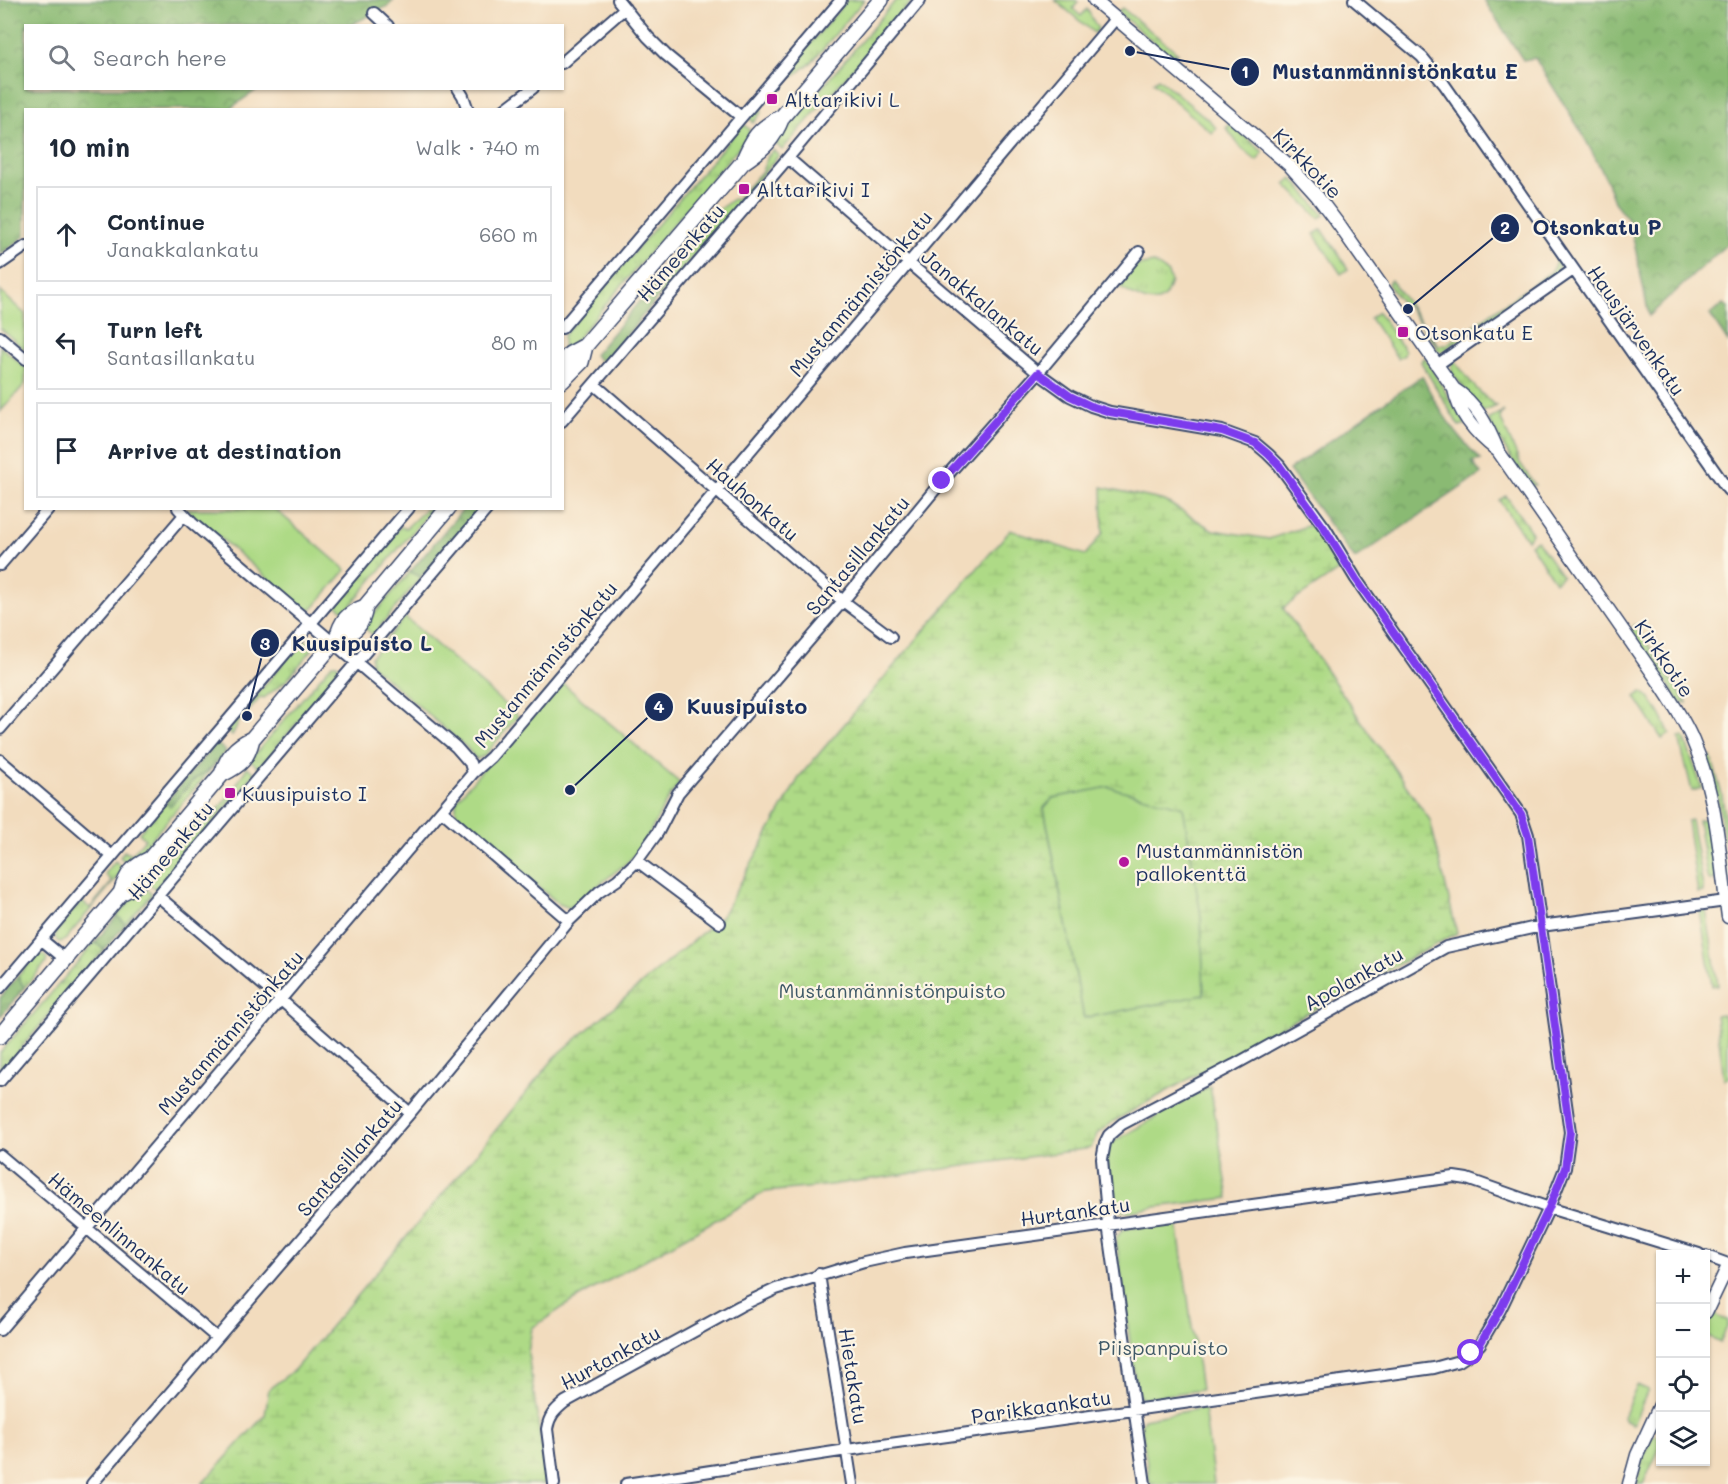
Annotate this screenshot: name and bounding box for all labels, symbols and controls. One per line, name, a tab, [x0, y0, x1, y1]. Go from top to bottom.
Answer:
search box	[24, 24, 564, 90]
icon: search	[45, 41, 78, 74]
text: Search here	[93, 43, 227, 72]
callout: Mustanmännistönkatu E	[1230, 52, 1530, 91]
text: Mustanmännistönkatu E	[1272, 57, 1518, 84]
text: 1	[1241, 59, 1249, 83]
place label: Alttarikivi L	[784, 86, 900, 112]
marker: Alttarikivi L	[765, 92, 779, 106]
street label: Kirkkotie	[1268, 122, 1348, 204]
text: 10 min	[48, 130, 130, 164]
text: Walk · 740 m	[415, 134, 540, 160]
place label: Alttarikivi I	[756, 176, 870, 202]
marker: Alttarikivi I	[737, 182, 751, 196]
street label: Hämeenkatu	[630, 198, 730, 306]
street label: Mustanmännistönkatu	[783, 204, 937, 382]
text: Continue	[107, 207, 205, 236]
callout: Otsonkatu P	[1490, 208, 1674, 247]
text: Otsonkatu P	[1532, 213, 1662, 240]
text: 2	[1500, 215, 1510, 239]
icon: ahead	[50, 218, 83, 251]
text: 660 m	[479, 221, 538, 247]
text: Janakkalankatu	[107, 236, 259, 262]
street label: Janakkalankatu	[916, 243, 1050, 361]
street label: Hausjärvenkatu	[1582, 260, 1692, 400]
text: Turn left	[107, 315, 203, 344]
place label: Otsonkatu E	[1415, 319, 1533, 345]
marker: Otsonkatu E	[1396, 325, 1410, 339]
icon: left	[50, 326, 83, 359]
text: 80 m	[491, 329, 538, 355]
text: Santasillankatu	[107, 344, 255, 370]
icon: arrive	[50, 434, 83, 467]
text: Arrive at destination	[107, 436, 342, 465]
street label: Hauhonkatu	[701, 452, 805, 546]
route end	[928, 467, 954, 493]
street label: Santasillankatu	[799, 490, 915, 620]
street label: Mustanmännistönkatu	[468, 575, 622, 753]
street label: Kirkkotie	[1629, 614, 1701, 702]
callout: Kuusipuisto L	[250, 624, 444, 663]
text: Kuusipuisto L	[292, 629, 432, 656]
text: 3	[260, 631, 271, 655]
callout: Kuusipuisto	[644, 687, 819, 726]
text: Kuusipuisto	[687, 692, 808, 719]
text: 4	[653, 694, 665, 718]
place label: Kuusipuisto I	[242, 780, 367, 806]
marker: Kuusipuisto I	[223, 786, 237, 800]
street label: Hämeenkatu	[121, 795, 219, 905]
place label: Mustanmännistön pallokenttä	[1136, 837, 1303, 886]
marker: Mustanmännistön pallokenttä	[1117, 855, 1131, 869]
street label: Apolankatu	[1299, 940, 1407, 1016]
street label: Mustanmännistönkatu	[151, 944, 309, 1120]
park label: Mustanmännistönpuisto	[779, 977, 1006, 1003]
street label: Santasillankatu	[291, 1093, 407, 1221]
street label: Hämeenlinnankatu	[43, 1166, 197, 1300]
street label: Hurtankatu	[1019, 1190, 1131, 1232]
map controls	[1656, 1250, 1710, 1466]
button: +	[1656, 1250, 1710, 1304]
button: −	[1656, 1304, 1710, 1358]
street label: Hurtankatu	[555, 1319, 665, 1395]
street label: Hietakatu	[834, 1326, 874, 1426]
park label: Piispanpuisto	[1098, 1334, 1228, 1360]
route start	[1457, 1339, 1483, 1365]
button: locate	[1656, 1358, 1710, 1412]
street label: Parikkaankatu	[969, 1383, 1113, 1429]
button: layers	[1656, 1412, 1710, 1466]

